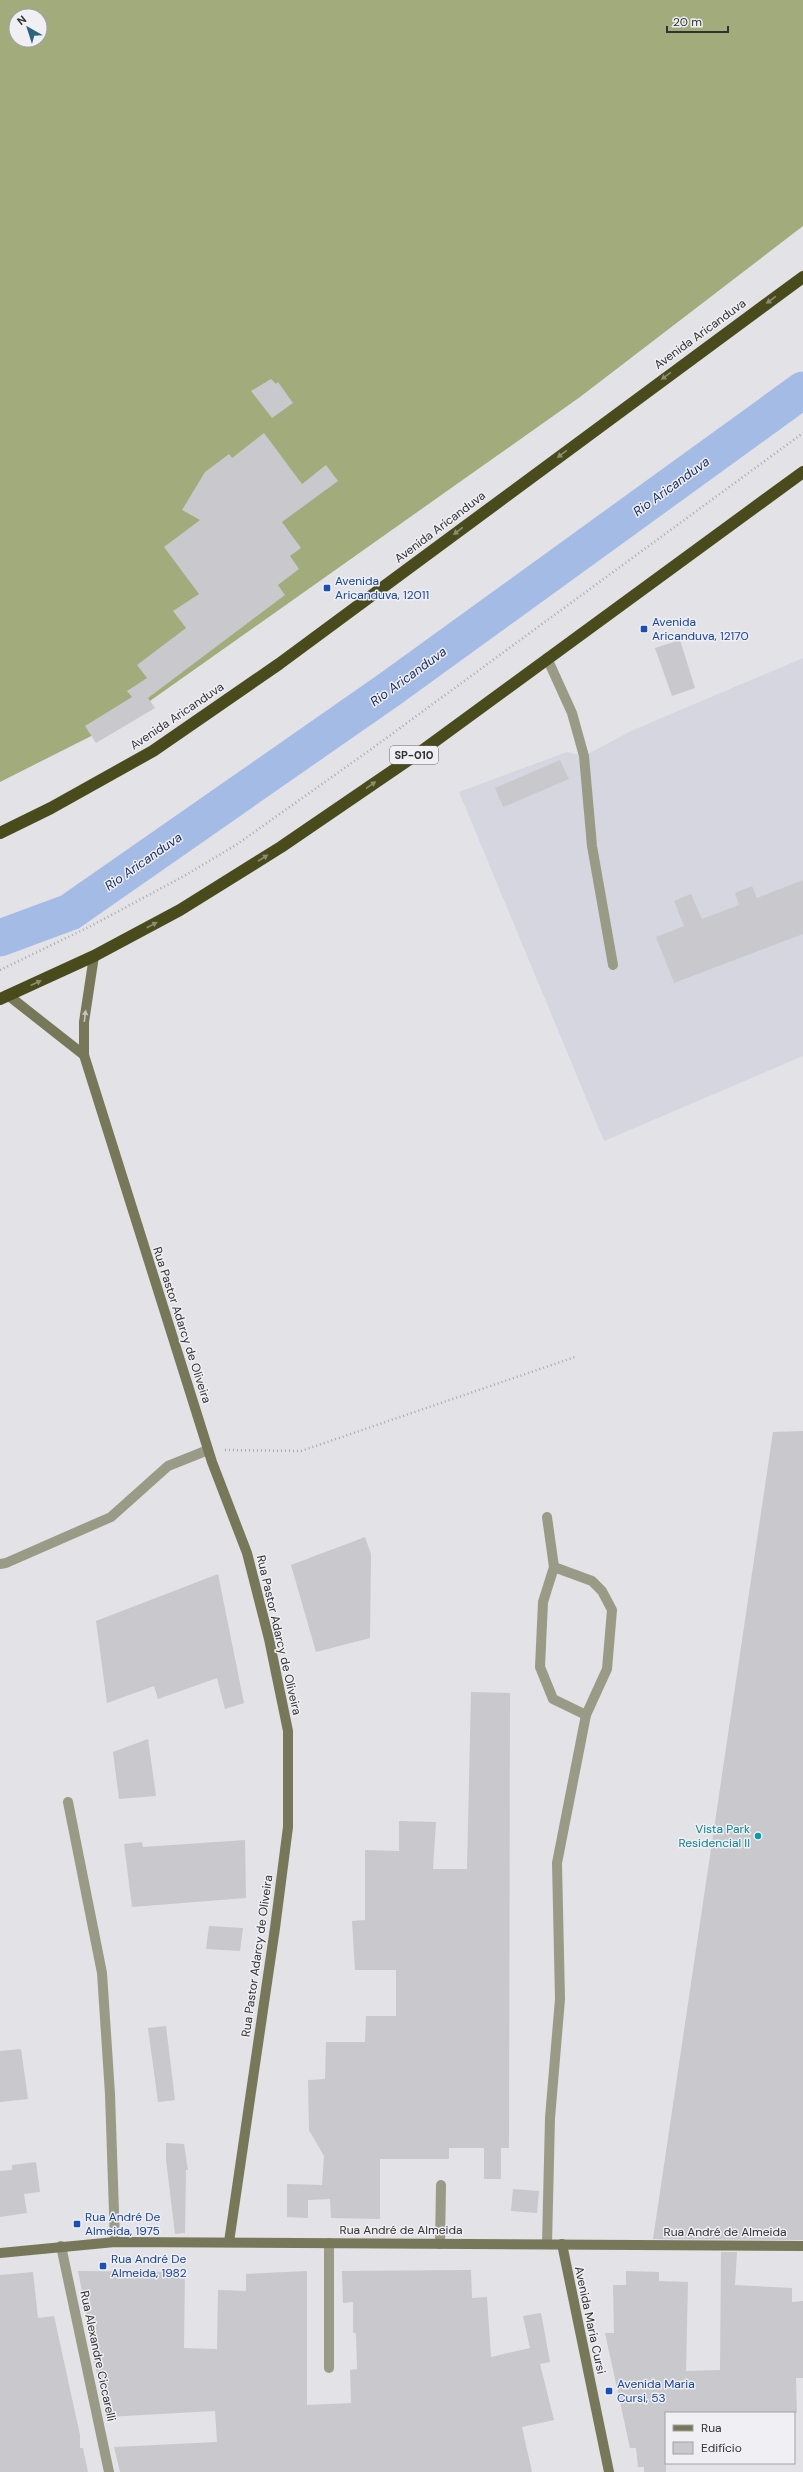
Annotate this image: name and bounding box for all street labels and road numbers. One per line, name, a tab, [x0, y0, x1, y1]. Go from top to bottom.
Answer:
street label: Avenida Aricanduva	[651, 295, 749, 373]
street label: Avenida Aricanduva	[391, 488, 489, 566]
street label: Avenida Aricanduva	[127, 679, 227, 753]
road number: SP-010	[390, 746, 438, 764]
street label: Rua Pastor Adarcy de Oliveira	[149, 1245, 215, 1405]
street label: Rua Pastor Adarcy de Oliveira	[253, 1553, 305, 1717]
street label: Rua Pastor Adarcy de Oliveira	[238, 1874, 276, 2038]
street label: Rua André de Almeida	[340, 2222, 462, 2238]
street label: Rua André de Almeida	[664, 2224, 786, 2240]
street label: Avenida Maria Cursi	[571, 2265, 609, 2375]
street label: Rua Alexandre Ciccarelli	[76, 2289, 120, 2423]

